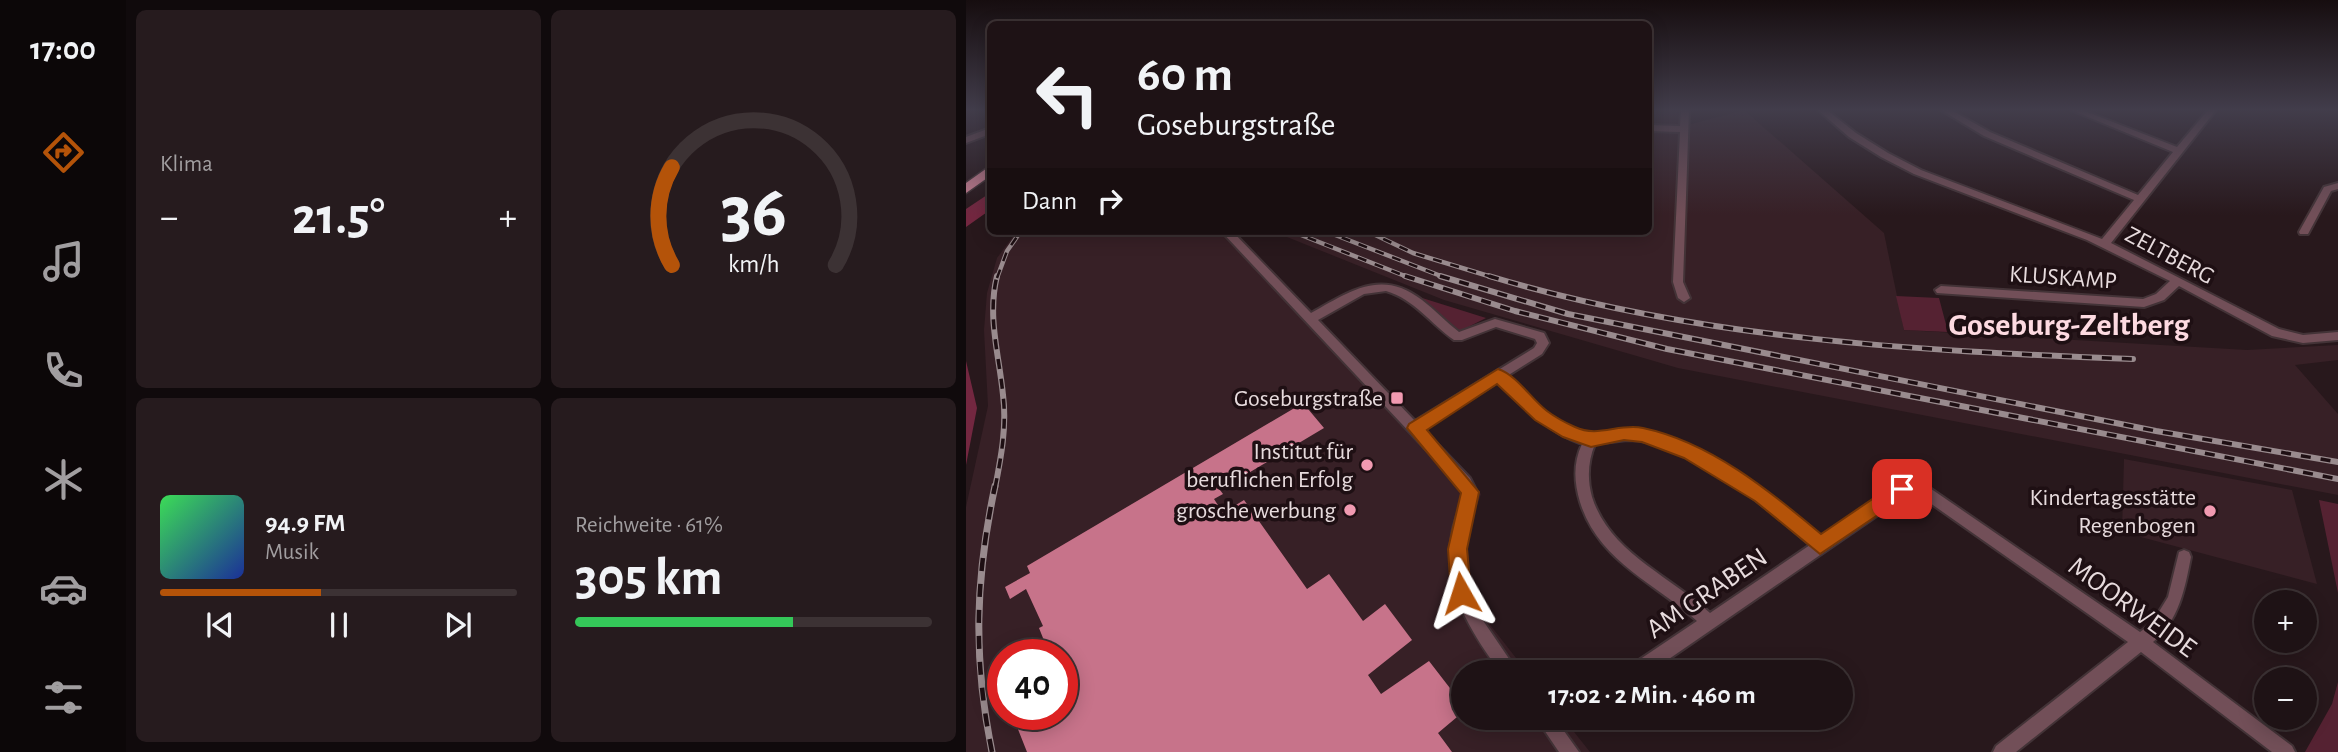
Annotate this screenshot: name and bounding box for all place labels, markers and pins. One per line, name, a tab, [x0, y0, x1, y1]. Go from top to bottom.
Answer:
place label: Goseburgstraße	[1234, 387, 1383, 411]
marker: Goseburgstraße	[1389, 390, 1405, 406]
place label: Institut für beruflichen Erfolg	[1186, 440, 1353, 492]
marker: Institut für beruflichen Erfolg	[1359, 457, 1375, 473]
pin	[1872, 459, 1932, 519]
place label: Kindertagesstätte Regenbogen	[2029, 486, 2196, 538]
place label: grosche werbung	[1176, 499, 1336, 523]
marker: grosche werbung	[1342, 502, 1358, 518]
marker: Kindertagesstätte Regenbogen	[2202, 503, 2218, 519]

